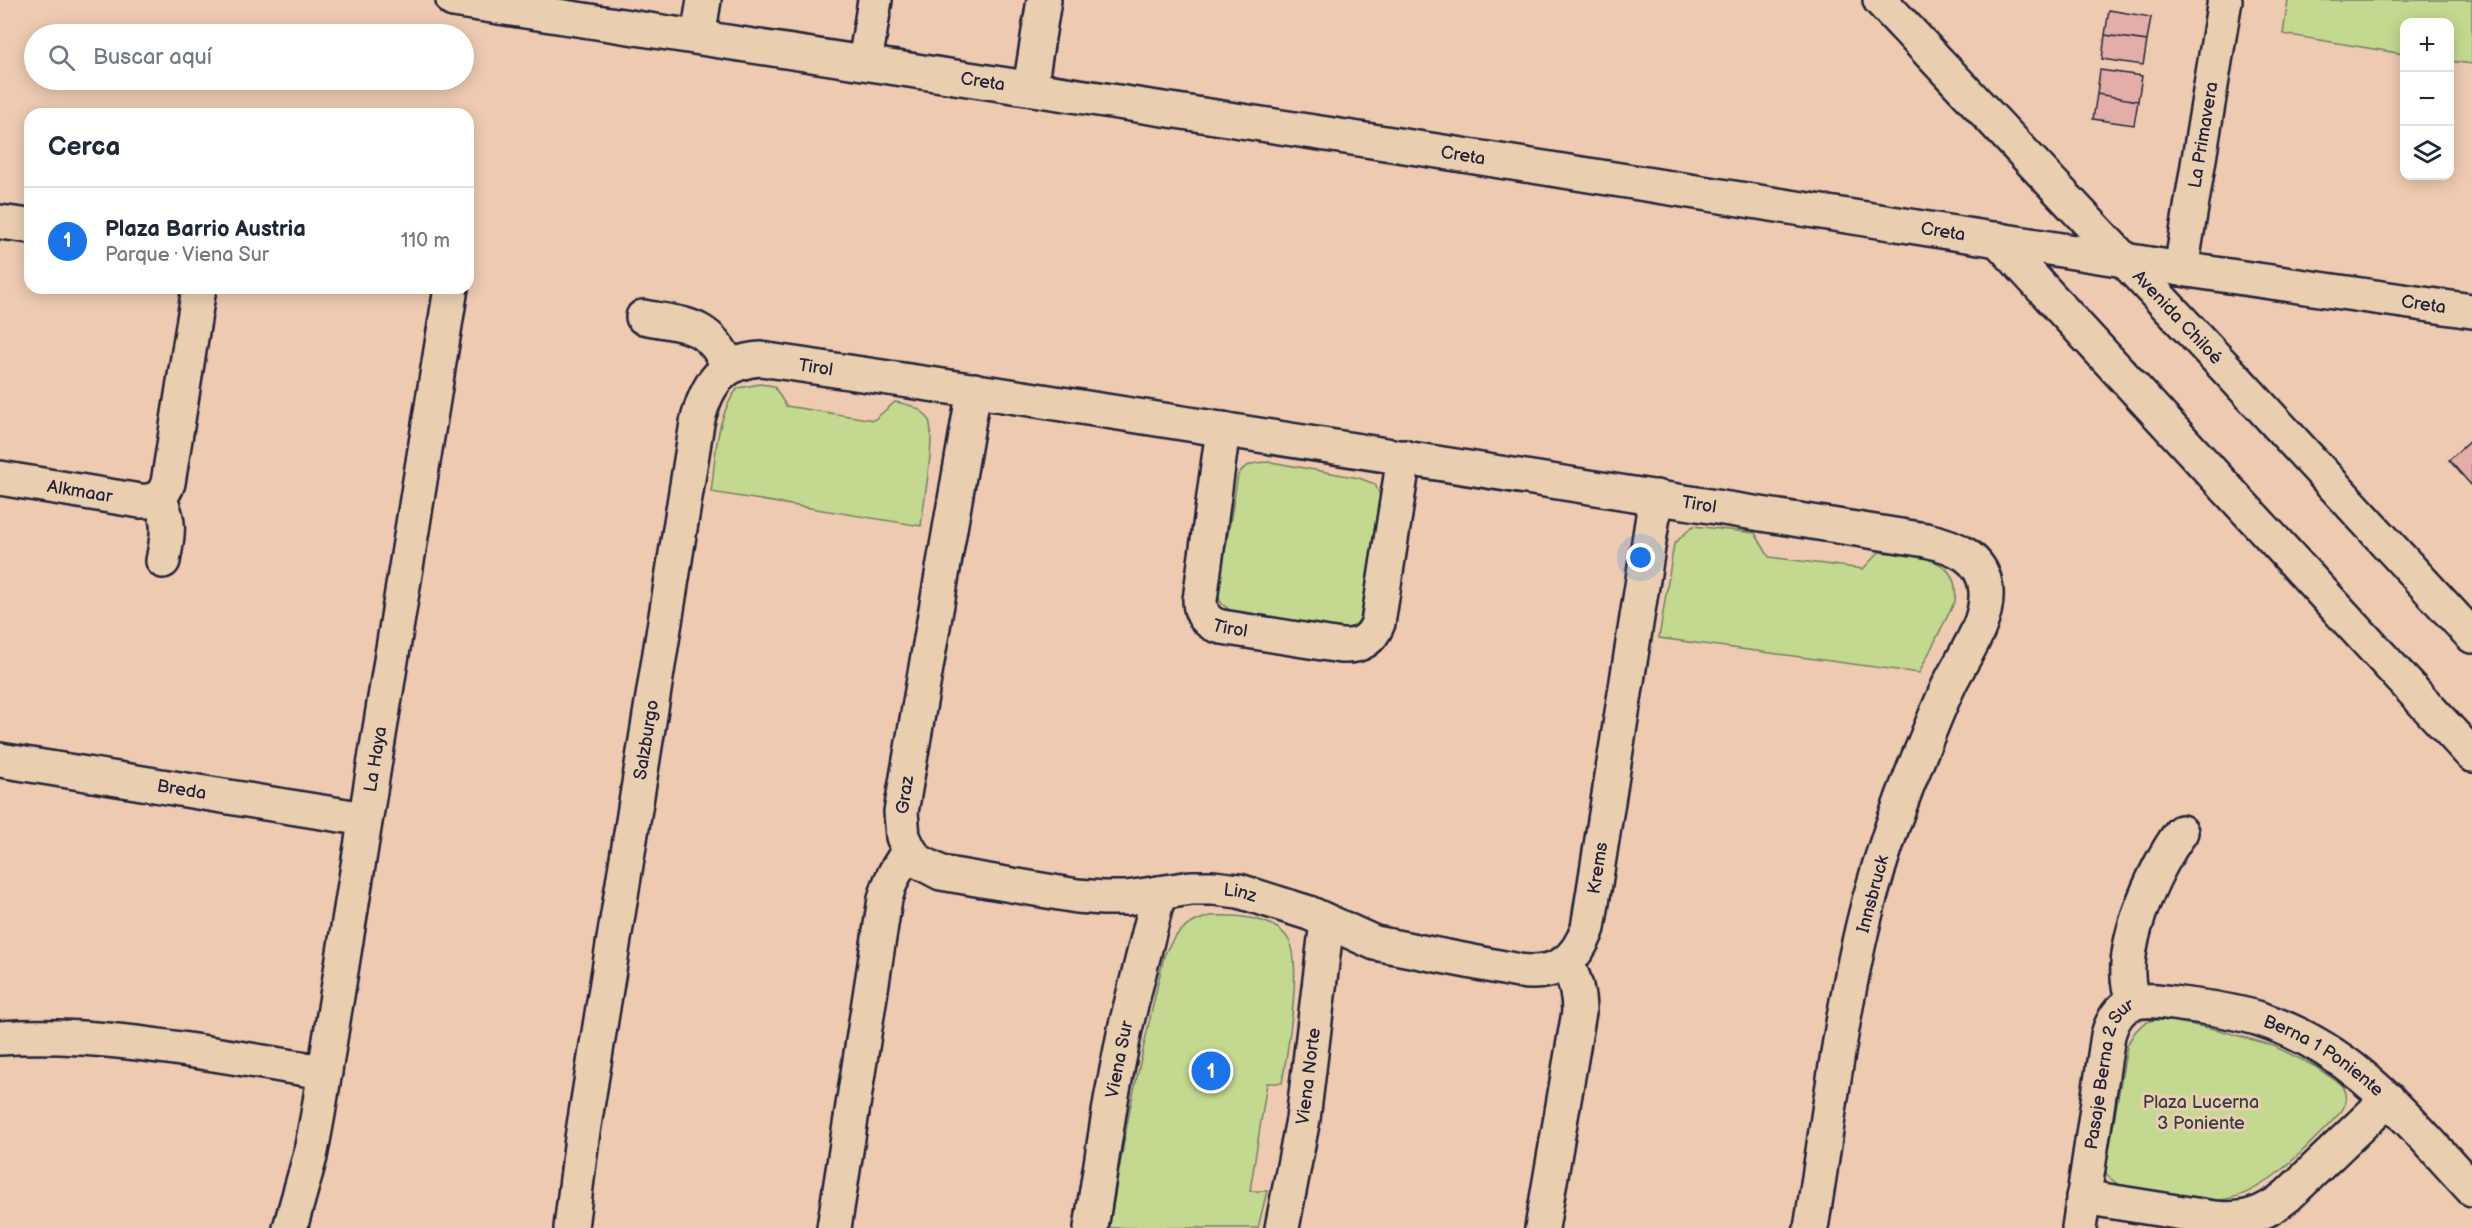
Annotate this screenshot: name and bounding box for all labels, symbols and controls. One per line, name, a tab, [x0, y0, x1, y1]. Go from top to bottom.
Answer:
map controls	[2400, 18, 2454, 180]
button: +	[2400, 18, 2454, 72]
search box	[24, 24, 474, 90]
icon: search	[45, 41, 78, 74]
text: Buscar aquí	[93, 44, 212, 71]
street label: Creta	[959, 68, 1007, 95]
button: −	[2400, 72, 2454, 126]
street label: La Primavera	[2184, 80, 2222, 190]
button: layers	[2400, 126, 2454, 180]
text: Cerca	[48, 132, 120, 163]
street label: Creta	[1439, 141, 1487, 169]
text: Plaza Barrio Austria	[105, 216, 306, 243]
street label: Creta	[1919, 217, 1967, 245]
text: 1	[63, 229, 72, 253]
text: 110 m	[401, 229, 450, 253]
text: Parque · Viena Sur	[105, 243, 269, 267]
street label: Avenida Chiloé	[2129, 266, 2227, 369]
street label: Creta	[2400, 290, 2447, 318]
street label: Tirol	[797, 354, 834, 380]
street label: Alkmaar	[46, 475, 115, 507]
street label: Tirol	[1680, 491, 1718, 517]
your location	[1626, 543, 1655, 572]
street label: Tirol	[1210, 614, 1249, 641]
street label: Salzburgo	[629, 698, 663, 781]
street label: La Haya	[360, 725, 391, 793]
street label: Graz	[892, 774, 918, 815]
street label: Breda	[155, 775, 208, 804]
street label: Krems	[1583, 840, 1612, 895]
street label: Innsbruck	[1853, 853, 1894, 935]
street label: Linz	[1223, 879, 1260, 907]
street label: Pasaje Berna 2 Sur	[2080, 993, 2137, 1151]
street label: Berna 1 Poniente	[2261, 1010, 2388, 1101]
street label: Viena Sur	[1101, 1018, 1137, 1100]
street label: Viena Norte	[1292, 1026, 1325, 1127]
pin: 1	[1192, 1048, 1230, 1094]
park label: Plaza Lucerna 3 Poniente	[2143, 1092, 2259, 1134]

